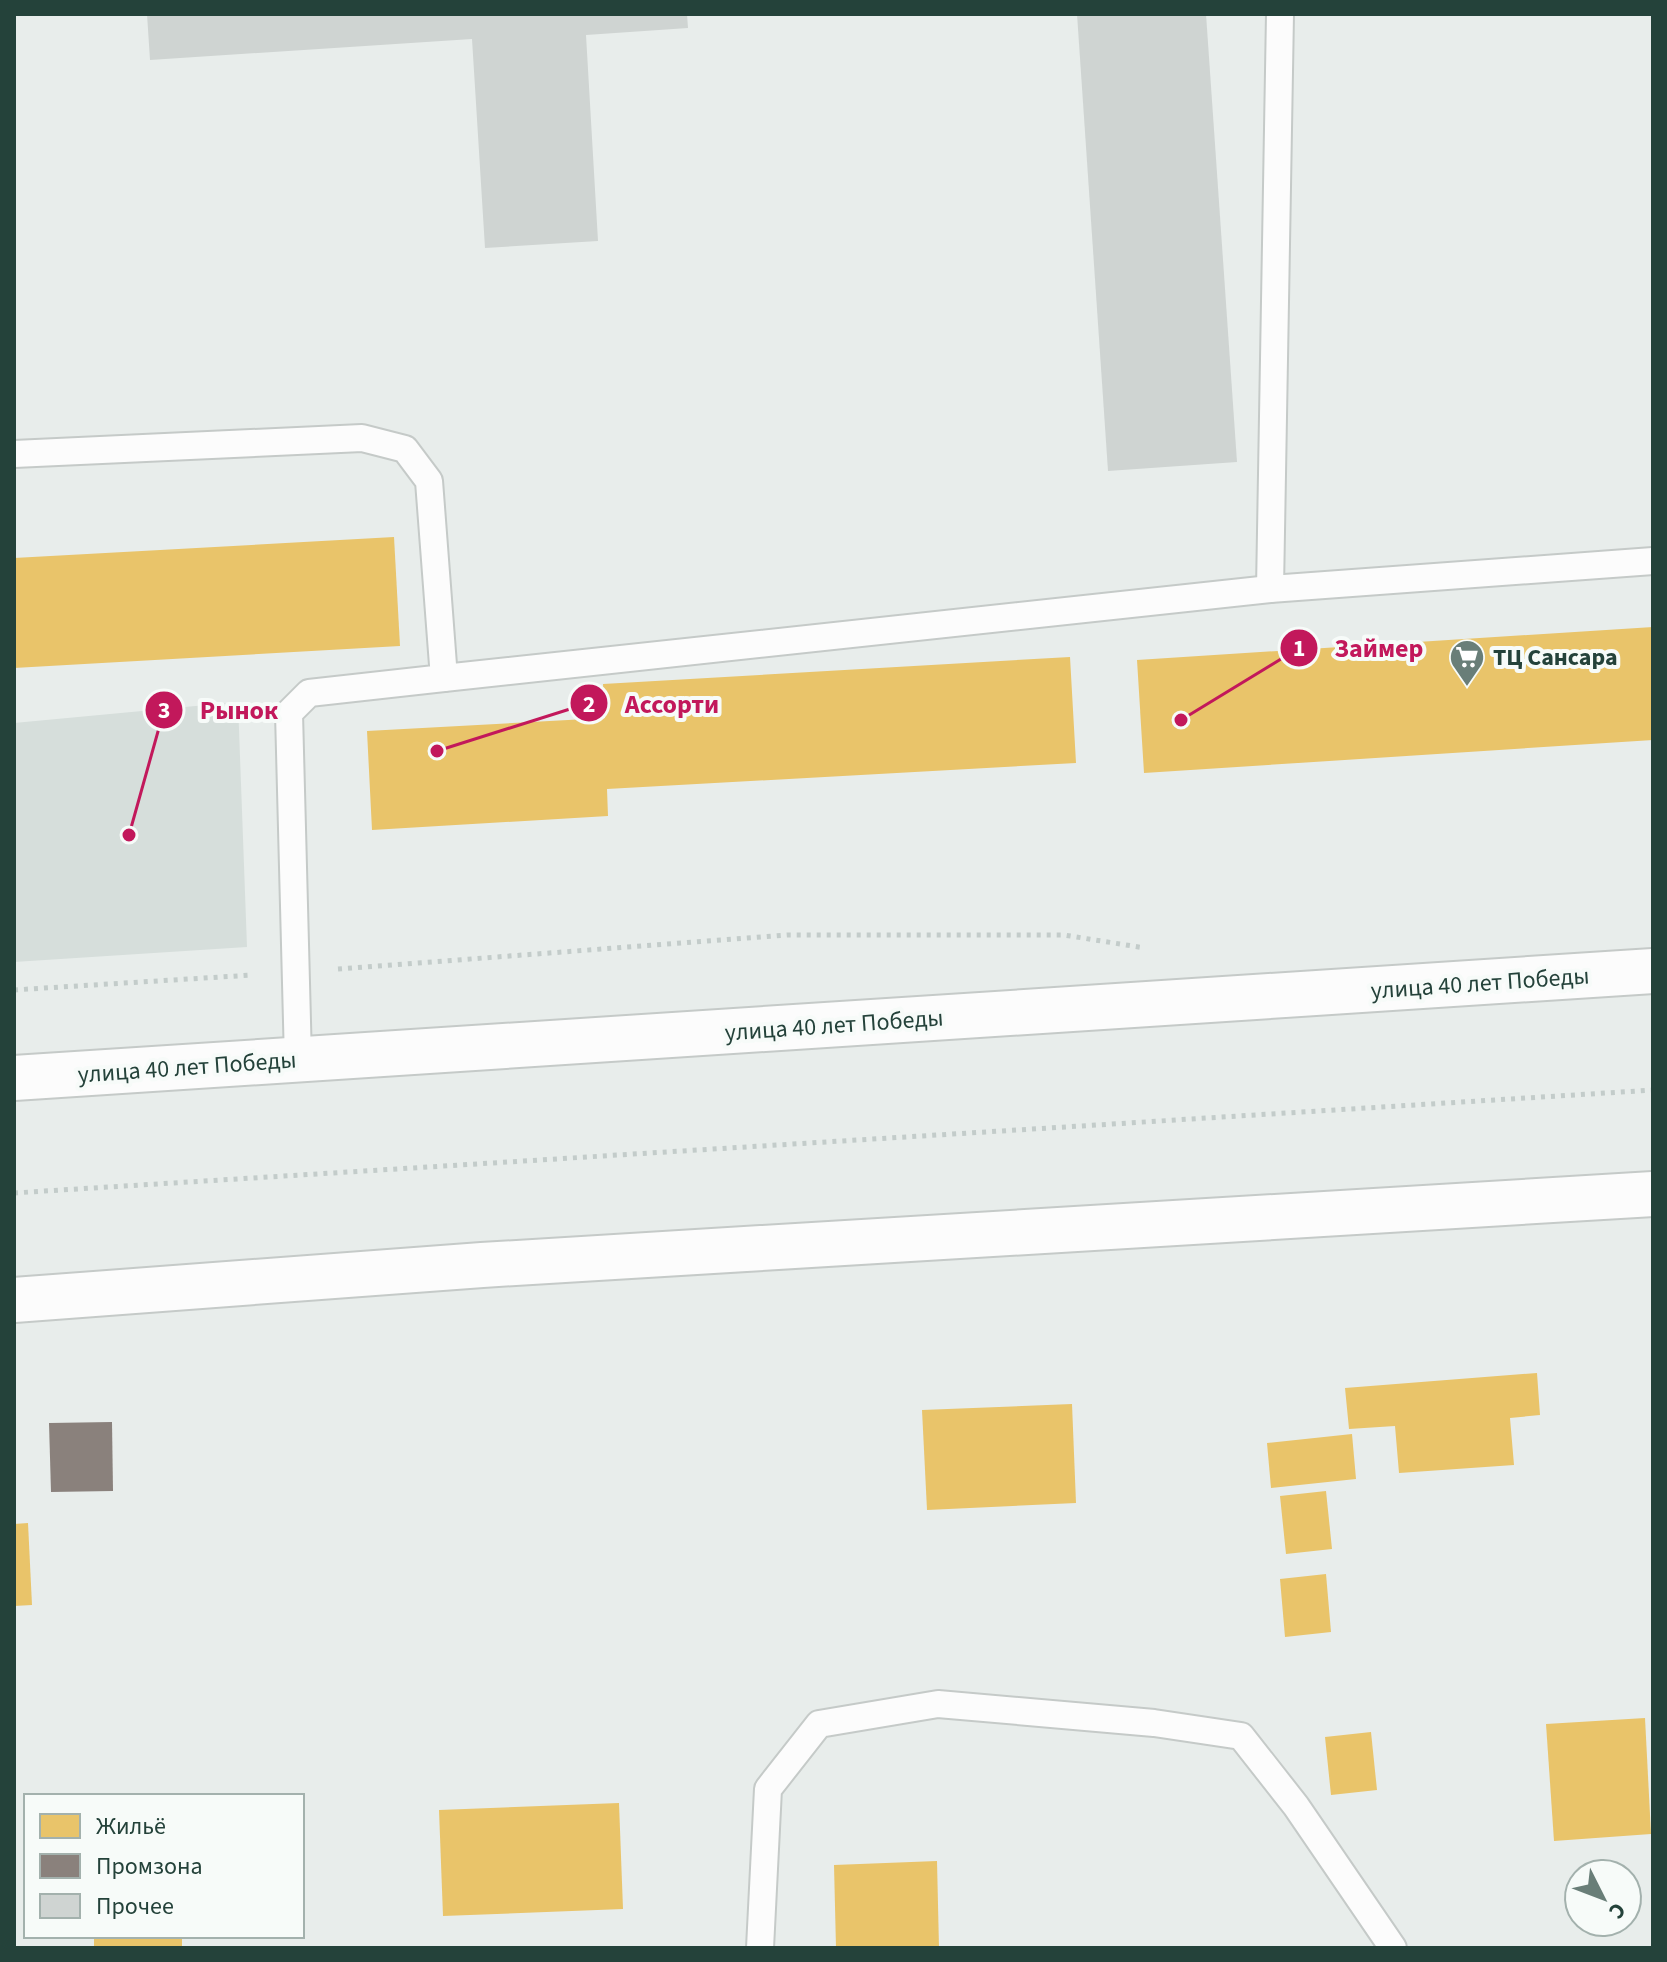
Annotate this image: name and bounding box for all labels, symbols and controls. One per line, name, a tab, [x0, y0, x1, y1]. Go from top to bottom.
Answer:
callout: Займер	[1279, 623, 1440, 673]
text: Займер	[1335, 630, 1423, 667]
text: 1	[1293, 631, 1305, 666]
supermarket icon: ТЦ Сансара	[1448, 638, 1486, 688]
place label: ТЦ Сансара	[1493, 640, 1618, 675]
callout: Ассорти	[569, 678, 735, 728]
callout: Рынок	[144, 685, 294, 735]
text: Ассорти	[624, 686, 719, 723]
text: 2	[583, 687, 595, 722]
text: Рынок	[200, 692, 279, 729]
text: 3	[158, 693, 170, 728]
street label: улица 40 лет Победы	[1370, 958, 1591, 1009]
street label: улица 40 лет Победы	[724, 1000, 945, 1051]
street label: улица 40 лет Победы	[77, 1042, 298, 1093]
legend	[24, 1794, 304, 1938]
text: Жильё	[96, 1809, 166, 1844]
text: Промзона	[96, 1849, 203, 1884]
north arrow	[1563, 1858, 1643, 1938]
text: Прочее	[96, 1889, 174, 1924]
text: С	[1601, 1895, 1633, 1926]

